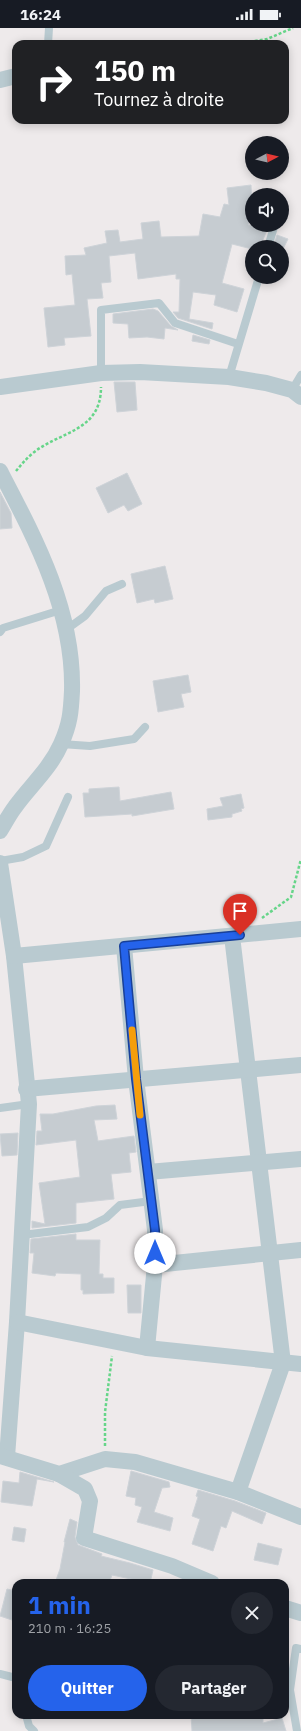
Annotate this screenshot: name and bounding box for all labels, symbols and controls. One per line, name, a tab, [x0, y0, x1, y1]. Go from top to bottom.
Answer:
text: 16:24	[20, 5, 61, 24]
text: 150 m	[94, 52, 176, 89]
icon: right	[28, 56, 80, 108]
text: Tournez à droite	[94, 88, 224, 111]
north arrow	[245, 136, 289, 180]
map controls	[245, 136, 289, 284]
button: sound	[245, 188, 289, 232]
button: search	[245, 240, 289, 284]
pin	[223, 894, 257, 935]
icon: arrive	[229, 900, 251, 922]
position arrow	[134, 1232, 176, 1274]
text: 1 min	[28, 1589, 91, 1621]
button: close	[231, 1592, 273, 1634]
text: 210 m · 16:25	[28, 1620, 111, 1637]
button: Quitter	[28, 1665, 147, 1711]
button: Partager	[155, 1665, 273, 1711]

